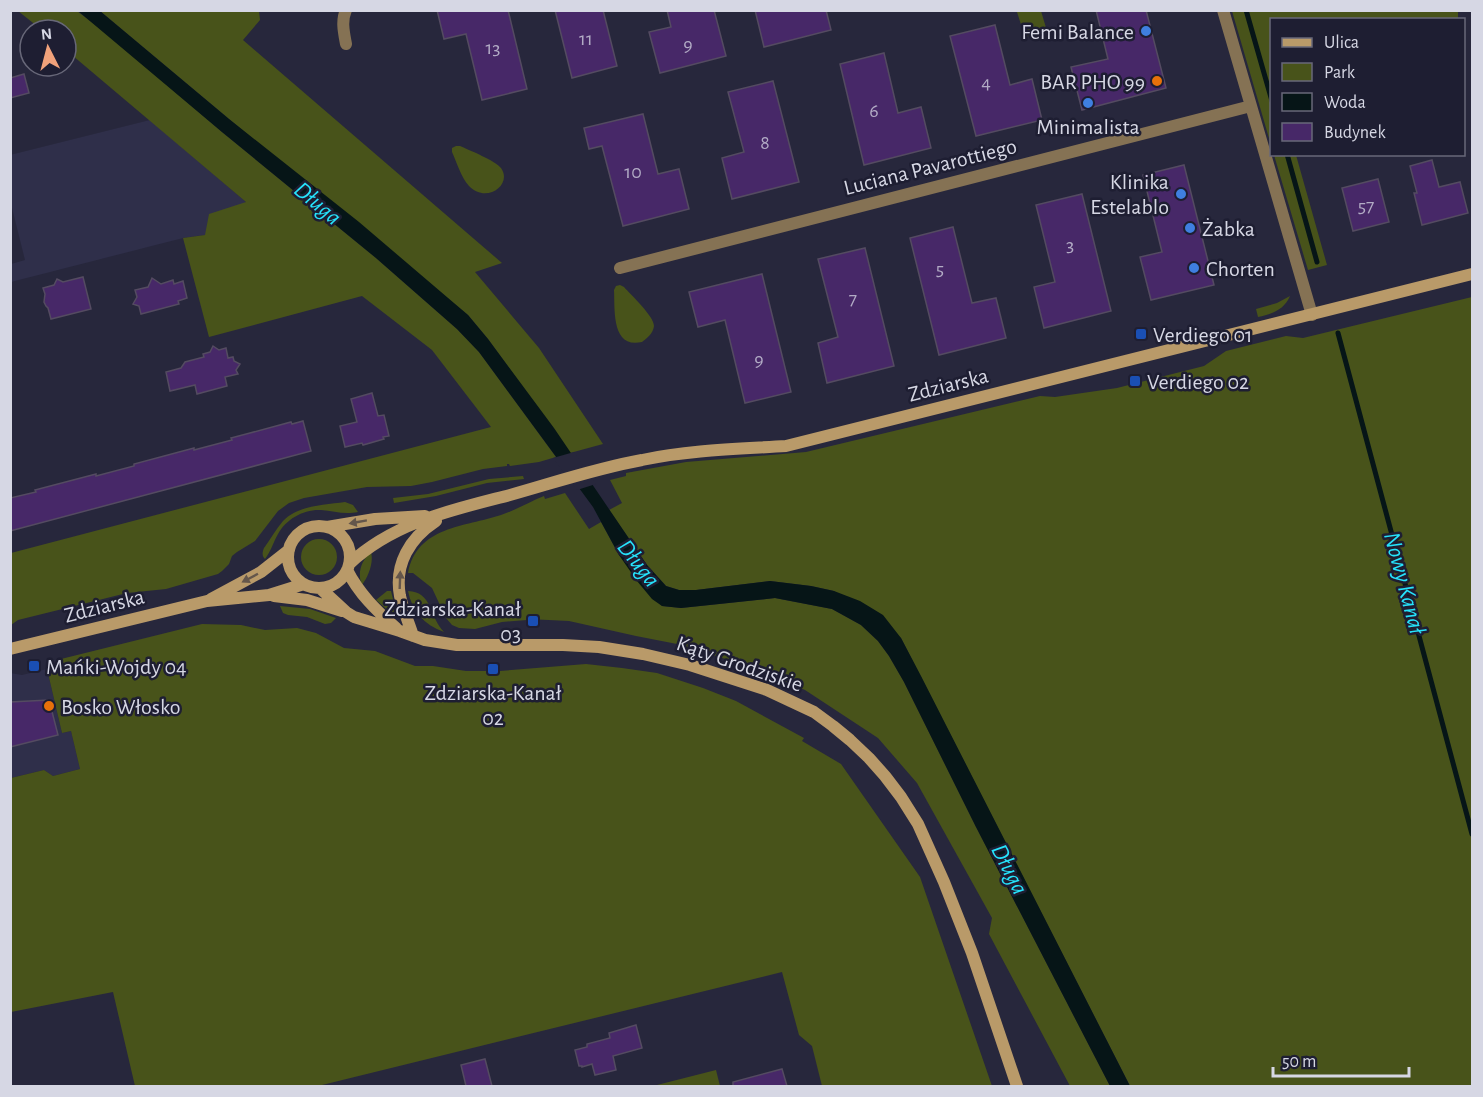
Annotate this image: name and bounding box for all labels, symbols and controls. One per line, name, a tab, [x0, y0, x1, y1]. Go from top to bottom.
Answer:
north arrow	[18, 18, 78, 78]
legend	[1270, 18, 1465, 156]
place label: Femi Balance	[1021, 21, 1134, 43]
marker: Femi Balance	[1139, 24, 1153, 38]
text: N	[40, 26, 53, 43]
house number: 11	[579, 29, 593, 49]
text: Ulica	[1324, 34, 1359, 52]
house number: 9	[683, 35, 693, 55]
house number: 13	[485, 38, 501, 58]
text: Park	[1324, 64, 1356, 82]
place label: BAR PHO 99	[1040, 71, 1145, 93]
house number: 4	[981, 73, 991, 93]
marker: BAR PHO 99	[1150, 74, 1164, 88]
text: Woda	[1324, 94, 1366, 112]
marker: Minimalista	[1081, 96, 1095, 110]
house number: 6	[869, 101, 879, 121]
place label: Minimalista	[1036, 116, 1140, 138]
text: Budynek	[1324, 124, 1386, 142]
house number: 8	[760, 133, 770, 153]
street label: Luciana Pavarottiego	[841, 135, 1019, 199]
house number: 10	[624, 162, 642, 182]
place label: Klinika Estelablo	[1090, 171, 1169, 218]
water label: Długa	[289, 177, 345, 230]
marker: Klinika Estelablo	[1174, 187, 1188, 201]
house number: 57	[1358, 196, 1374, 216]
place label: Żabka	[1202, 218, 1255, 240]
marker: Żabka	[1183, 221, 1197, 235]
house number: 3	[1066, 235, 1074, 255]
place label: Chorten	[1206, 258, 1275, 280]
house number: 5	[936, 259, 944, 279]
marker: Chorten	[1187, 261, 1201, 275]
house number: 7	[849, 289, 857, 309]
place label: Verdiego 01	[1153, 324, 1253, 346]
marker: Verdiego 01	[1134, 327, 1148, 341]
house number: 9	[754, 350, 764, 370]
street label: Zdziarska	[906, 364, 991, 406]
place label: Verdiego 02	[1147, 371, 1249, 393]
marker: Verdiego 02	[1128, 374, 1142, 388]
one-way arrow	[349, 518, 368, 527]
water label: Nowy Kanał	[1379, 530, 1429, 638]
water label: Długa	[612, 535, 664, 592]
one-way arrow	[395, 570, 404, 589]
one-way arrow	[241, 573, 258, 583]
street label: Zdziarska	[62, 585, 147, 627]
place label: Zdziarska-Kanał 03	[384, 598, 521, 645]
marker: Zdziarska-Kanał 03	[526, 614, 540, 628]
street label: Kąty Grodziskie	[674, 632, 806, 696]
place label: Mańki-Wojdy 04	[46, 656, 187, 678]
marker: Mańki-Wojdy 04	[27, 659, 41, 673]
marker: Zdziarska-Kanał 02	[486, 662, 500, 676]
place label: Zdziarska-Kanał 02	[425, 682, 562, 729]
place label: Bosko Włosko	[61, 696, 180, 718]
marker: Bosko Włosko	[42, 699, 56, 713]
water label: Długa	[986, 840, 1032, 899]
scale bar	[1273, 1040, 1410, 1078]
text: 50 m	[1282, 1053, 1316, 1071]

